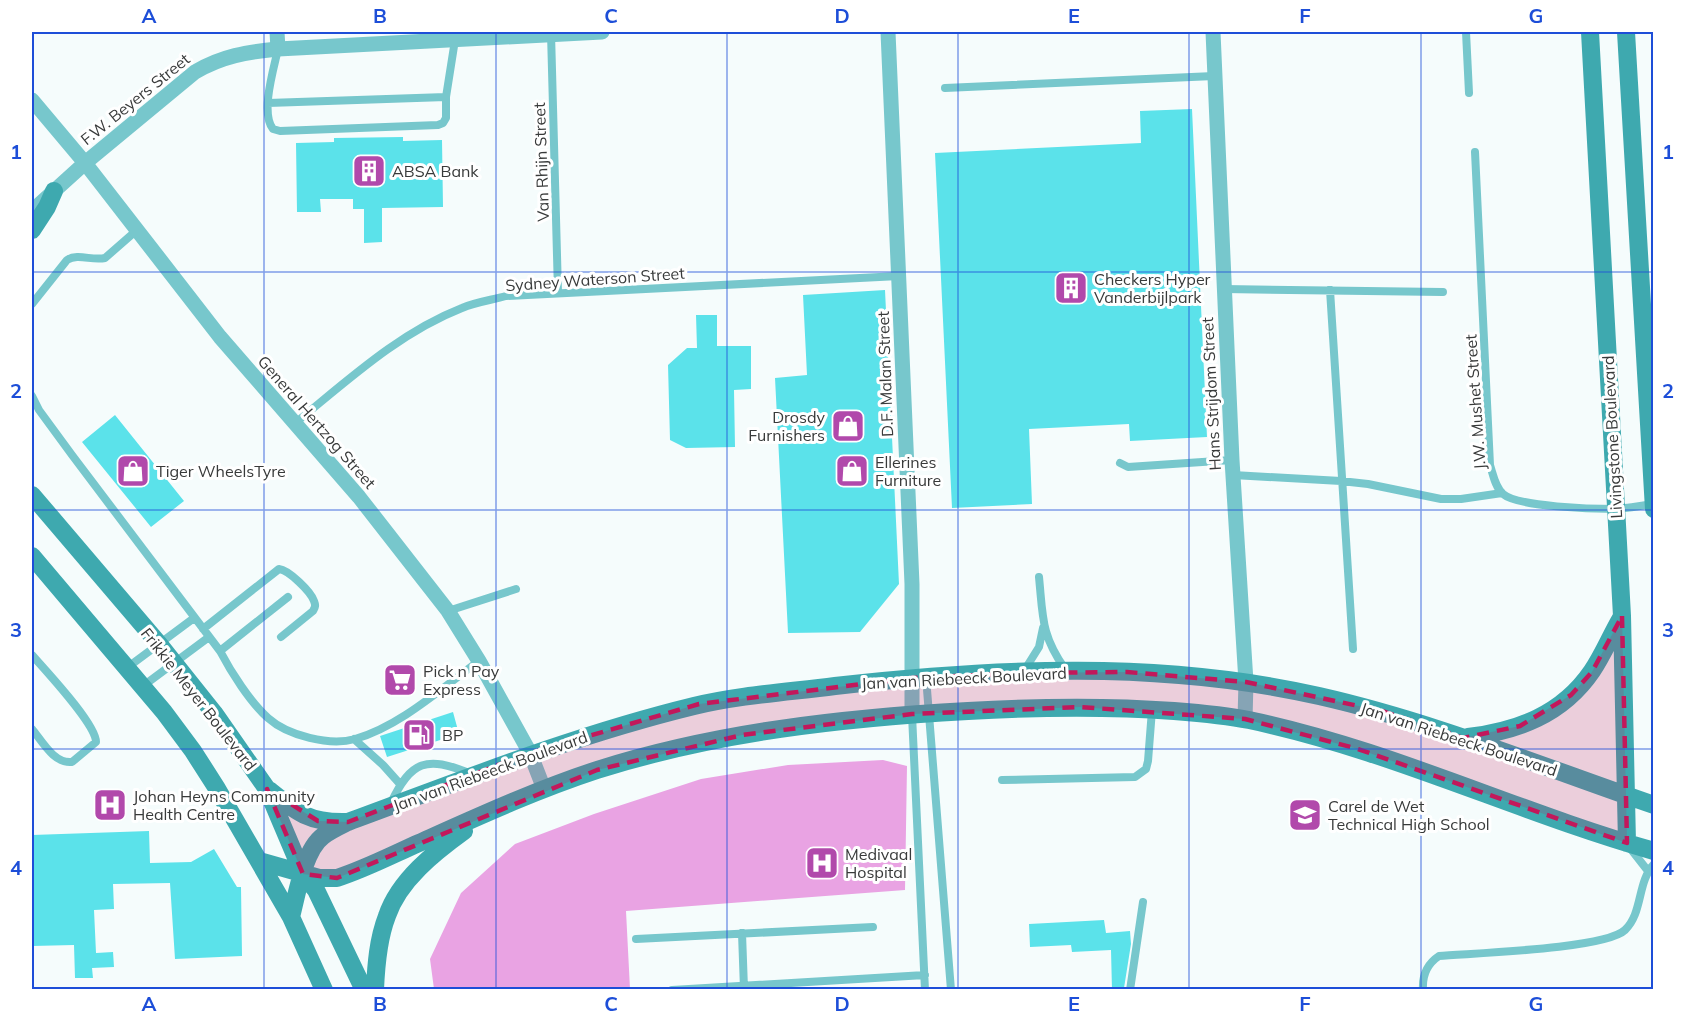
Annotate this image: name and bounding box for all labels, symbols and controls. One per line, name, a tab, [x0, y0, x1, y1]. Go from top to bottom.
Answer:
text: A	[142, 3, 157, 28]
text: B	[373, 3, 387, 28]
text: C	[604, 3, 618, 28]
text: D	[834, 3, 850, 28]
text: E	[1068, 3, 1080, 28]
text: F	[1299, 3, 1311, 28]
text: G	[1529, 3, 1543, 28]
street label: F.W. Beyers Street	[76, 49, 194, 149]
street label: Van Rhijn Street	[529, 102, 553, 222]
text: 1	[10, 139, 22, 164]
text: 1	[1662, 139, 1674, 164]
building icon: ABSA Bank	[351, 153, 387, 189]
place label: ABSA Bank	[392, 161, 479, 181]
street label: Sydney Waterson Street	[505, 263, 686, 295]
place label: Checkers Hyper Vanderbijlpark	[1094, 269, 1211, 307]
building icon: Checkers Hyper Vanderbijlpark	[1053, 270, 1089, 306]
street label: D.F. Malan Street	[873, 310, 897, 437]
street label: Hans Strijdom Street	[1197, 316, 1225, 471]
street label: J.W. Mushet Street	[1460, 333, 1490, 470]
street label: General Hertzog Street	[254, 351, 381, 493]
street label: Livingstone Boulevard	[1598, 355, 1626, 519]
text: 2	[10, 378, 22, 403]
text: 2	[1662, 378, 1674, 403]
place label: Drosdy Furnishers	[748, 407, 826, 445]
shop icon: Drosdy Furnishers	[830, 408, 866, 444]
place label: Ellerines Furniture	[875, 452, 941, 490]
shop icon: Tiger WheelsTyre	[115, 453, 151, 489]
shop icon: Ellerines Furniture	[834, 453, 870, 489]
place label: Tiger WheelsTyre	[156, 461, 286, 481]
text: 3	[10, 617, 22, 642]
text: 3	[1662, 617, 1674, 642]
street label: Frikkie Meyer Boulevard	[137, 624, 261, 774]
place label: Pick n Pay Express	[423, 661, 500, 699]
supermarket icon: Pick n Pay Express	[382, 662, 418, 698]
street label: Jan van Riebeeck Boulevard	[861, 663, 1067, 693]
street label: Jan van Riebeeck Boulevard	[1358, 698, 1560, 780]
fuel station icon: BP	[401, 717, 437, 753]
place label: BP	[442, 725, 463, 745]
street label: Jan van Riebeeck Boulevard	[390, 726, 590, 816]
place label: Johan Heyns Community Health Centre	[133, 786, 316, 824]
hospital icon: Johan Heyns Community Health Centre	[92, 787, 128, 823]
place label: Carel de Wet Technical High School	[1328, 796, 1490, 834]
school or university icon: Carel de Wet Technical High School	[1287, 797, 1323, 833]
place label: Medivaal Hospital	[845, 844, 912, 882]
hospital icon: Medivaal Hospital	[804, 845, 840, 881]
text: 4	[10, 855, 22, 880]
text: 4	[1662, 855, 1674, 880]
text: A	[142, 991, 157, 1016]
text: B	[373, 991, 387, 1016]
text: C	[604, 991, 618, 1016]
text: D	[834, 991, 850, 1016]
text: E	[1068, 991, 1080, 1016]
text: F	[1299, 991, 1311, 1016]
text: G	[1529, 991, 1543, 1016]

